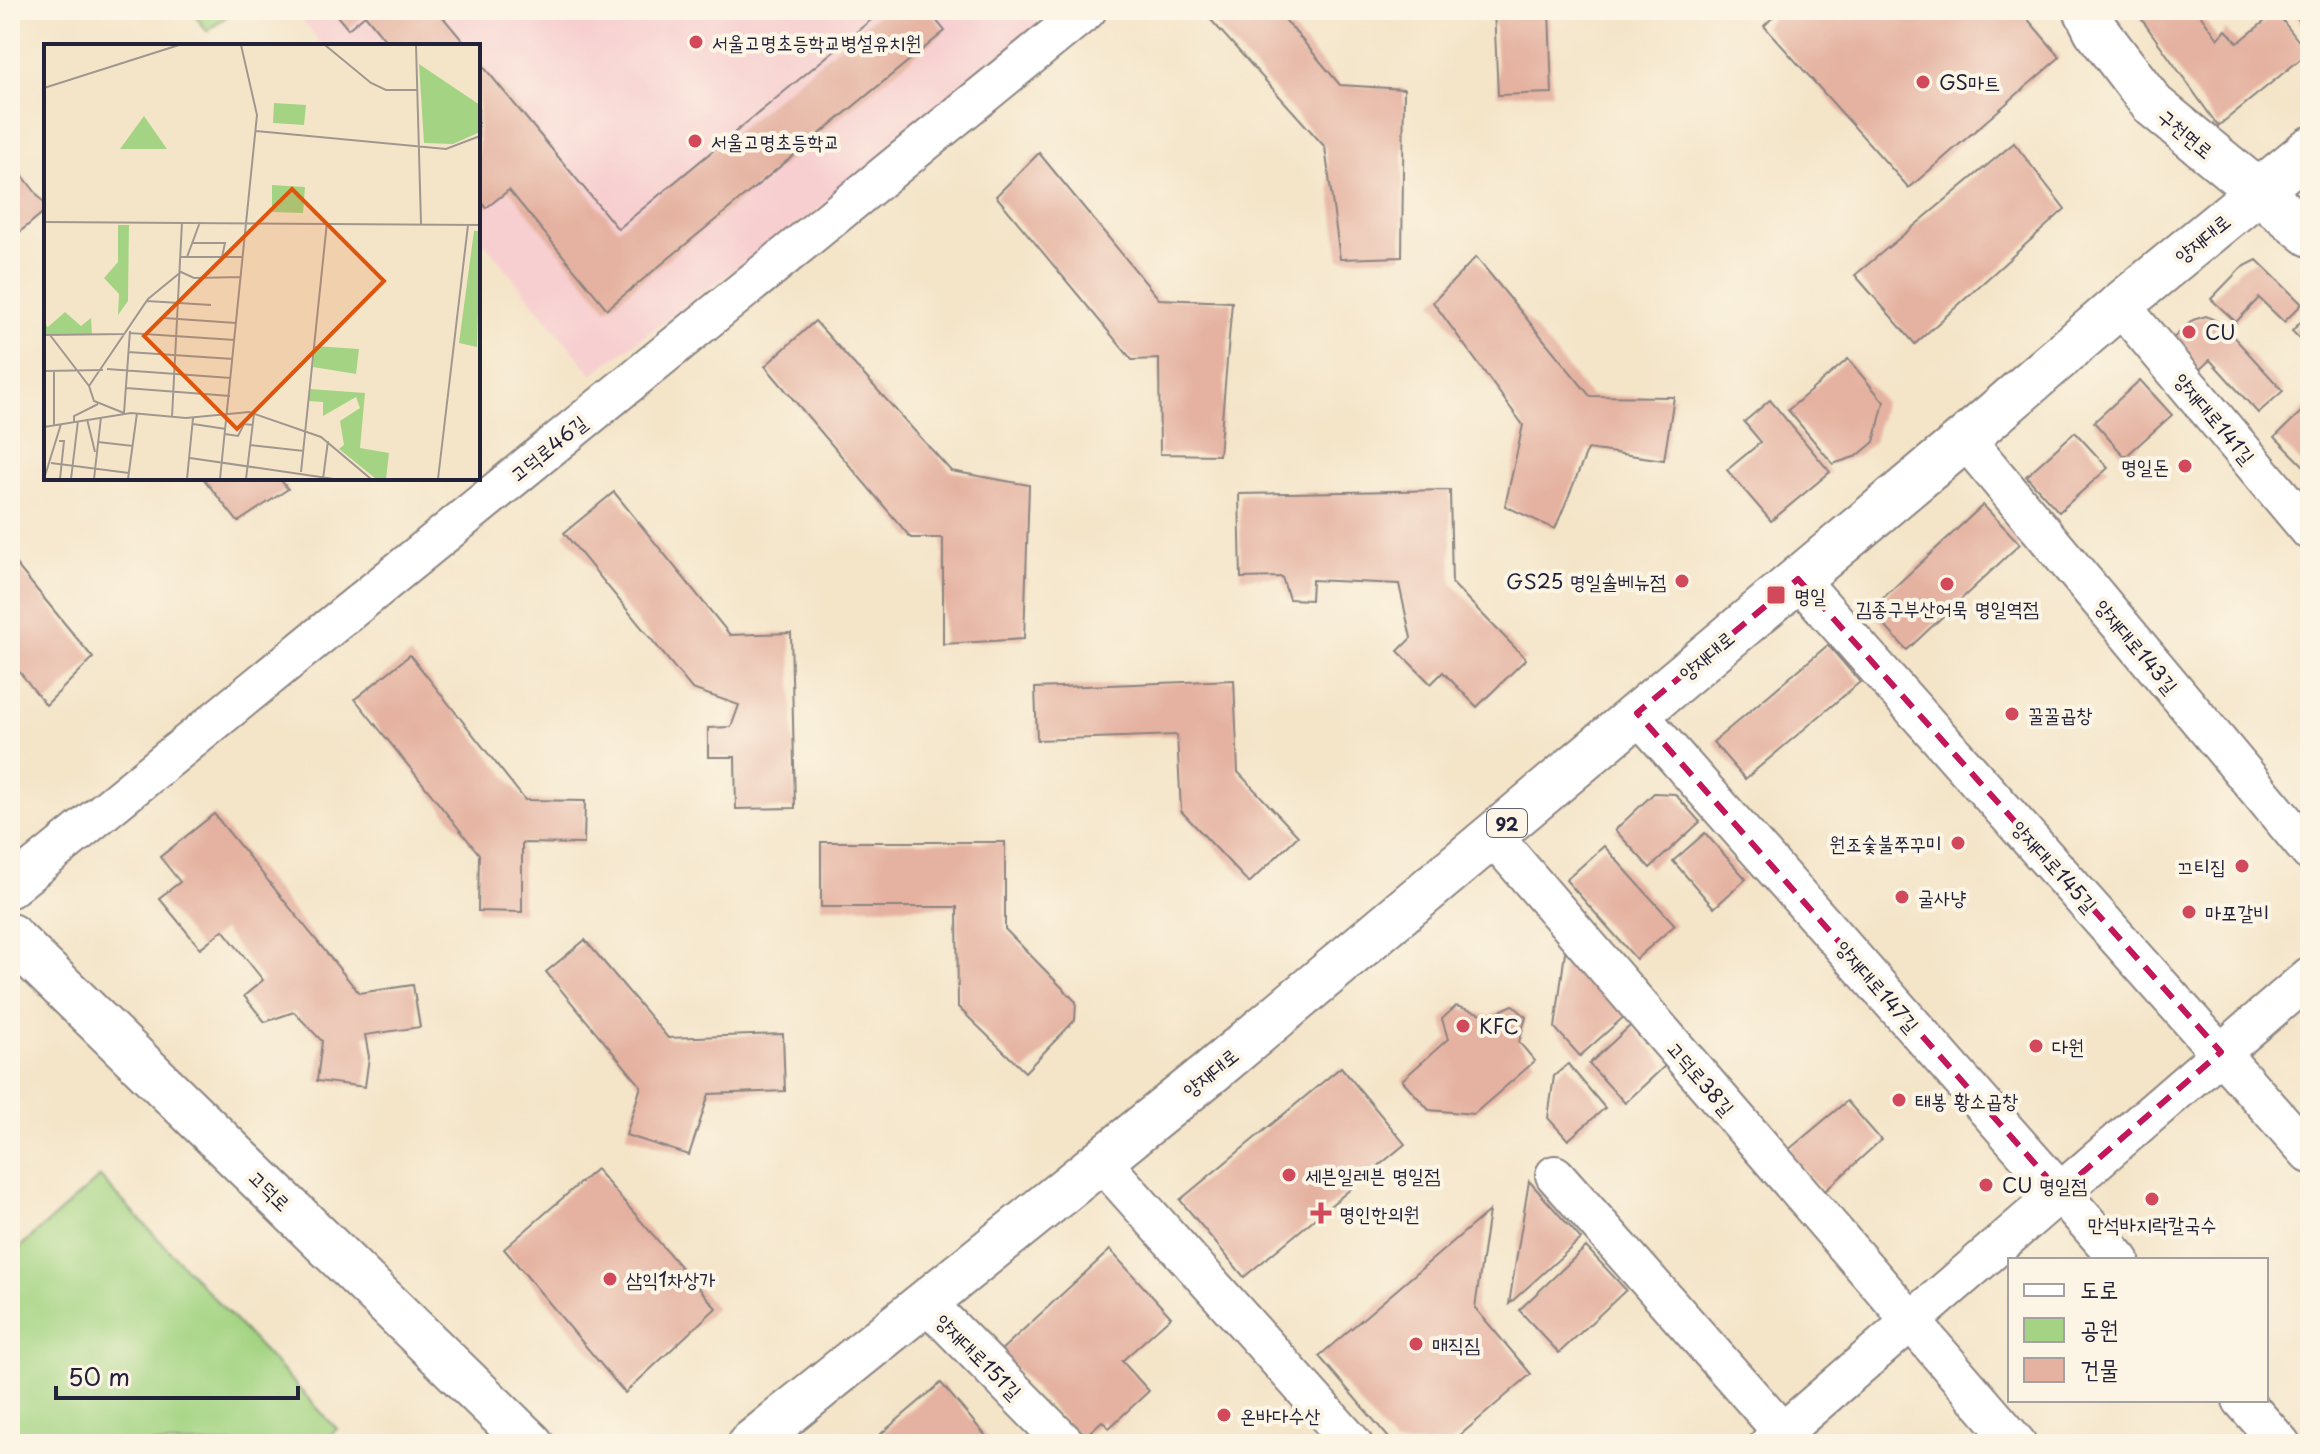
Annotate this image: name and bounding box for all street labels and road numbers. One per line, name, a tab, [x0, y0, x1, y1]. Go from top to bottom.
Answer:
street label: 구천면로	[2152, 101, 2220, 165]
street label: 양재대로	[2168, 206, 2236, 270]
street label: 양재대로141길	[2168, 366, 2262, 470]
street label: 고덕로46길	[503, 408, 593, 488]
street label: 양재대로143길	[2088, 592, 2186, 700]
street label: 양재대로	[1672, 623, 1740, 687]
road number: 92	[1487, 809, 1527, 837]
street label: 양재대로145길	[2005, 813, 2105, 919]
street label: 양재대로147길	[1829, 933, 1927, 1039]
street label: 고덕로38길	[1660, 1034, 1742, 1122]
street label: 양재대로	[1176, 1040, 1244, 1104]
street label: 고덕로	[242, 1162, 298, 1218]
street label: 양재대로151길	[929, 1306, 1029, 1406]

